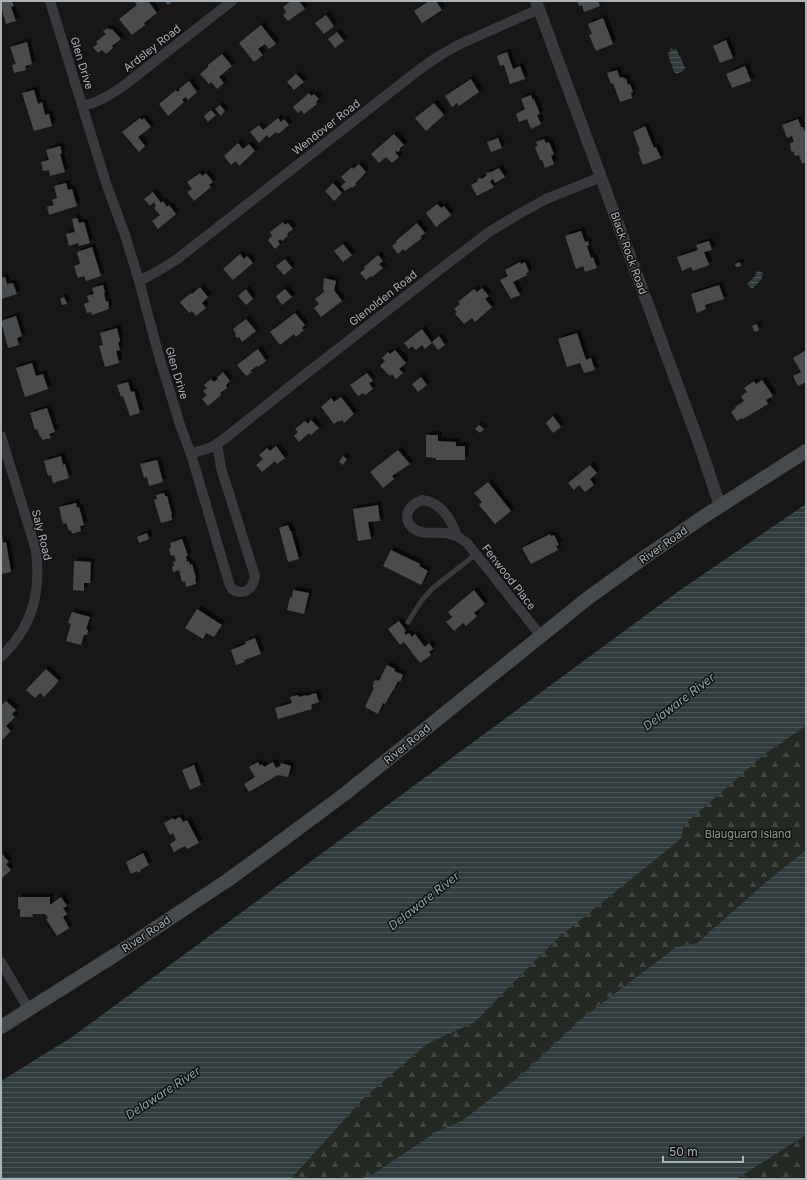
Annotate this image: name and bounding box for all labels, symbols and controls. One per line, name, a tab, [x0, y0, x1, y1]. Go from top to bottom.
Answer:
street label: Ardsley Road	[121, 21, 183, 75]
street label: Glen Drive	[67, 35, 97, 91]
street label: Wendover Road	[289, 96, 363, 158]
street label: Black Rock Road	[608, 210, 650, 296]
street label: Glenolden Road	[346, 267, 420, 329]
street label: Glen Drive	[162, 345, 192, 401]
street label: Saly Road	[29, 508, 55, 562]
street label: River Road	[636, 523, 690, 567]
street label: Fenwood Place	[479, 541, 539, 613]
water label: Delaware River	[640, 669, 718, 733]
street label: River Road	[381, 721, 433, 767]
park label: Blauguard Island	[705, 827, 791, 841]
water label: Delaware River	[385, 868, 463, 933]
street label: River Road	[119, 913, 173, 955]
water label: Delaware River	[123, 1063, 203, 1122]
scale bar	[663, 1138, 743, 1164]
text: 50 m	[669, 1144, 698, 1159]

